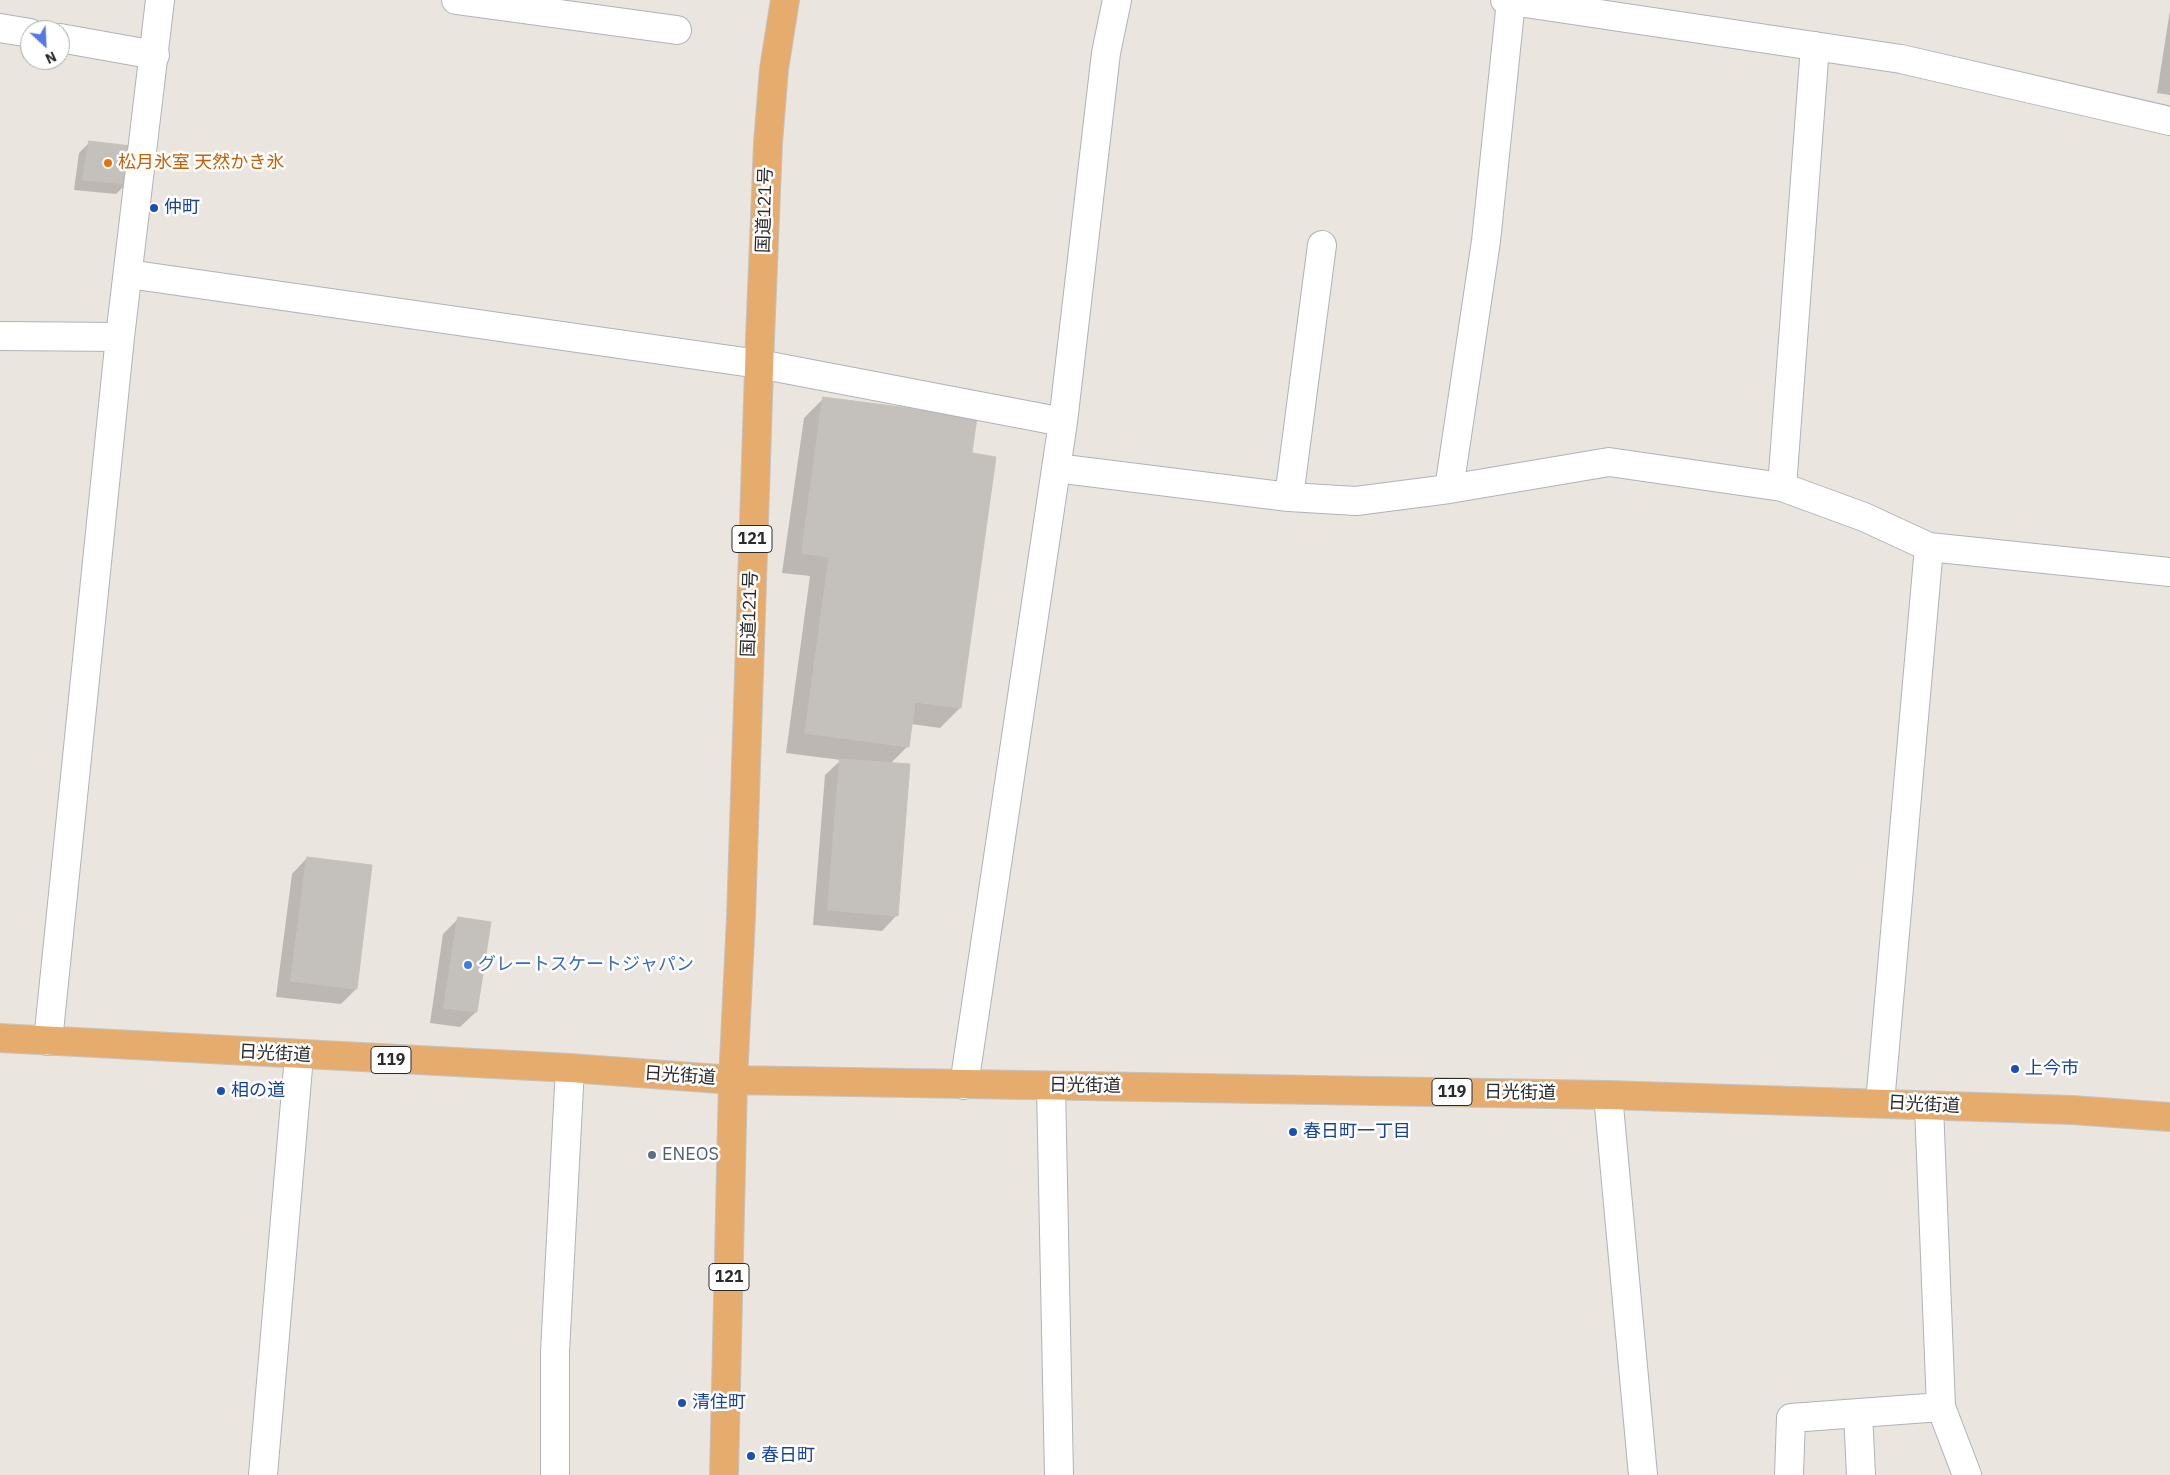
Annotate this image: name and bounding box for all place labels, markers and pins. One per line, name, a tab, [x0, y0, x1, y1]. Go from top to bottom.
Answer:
place label: 松月氷室 天然かき氷	[118, 152, 284, 174]
marker: 松月氷室 天然かき氷	[102, 157, 114, 169]
place label: 仲町	[164, 197, 200, 219]
marker: 仲町	[148, 202, 160, 214]
place label: グレートスケートジャパン	[478, 954, 694, 976]
marker: グレートスケートジャパン	[462, 959, 474, 971]
place label: 上今市	[2025, 1058, 2079, 1080]
marker: 上今市	[2009, 1063, 2021, 1075]
place label: 相の道	[231, 1080, 285, 1102]
marker: 相の道	[215, 1085, 227, 1097]
place label: 春日町一丁目	[1303, 1121, 1411, 1143]
marker: 春日町一丁目	[1287, 1126, 1299, 1138]
place label: ENEOS	[662, 1144, 719, 1166]
marker: ENEOS	[646, 1149, 658, 1161]
place label: 清住町	[692, 1392, 746, 1414]
marker: 清住町	[676, 1397, 688, 1409]
place label: 春日町	[761, 1445, 815, 1467]
marker: 春日町	[745, 1450, 757, 1462]

